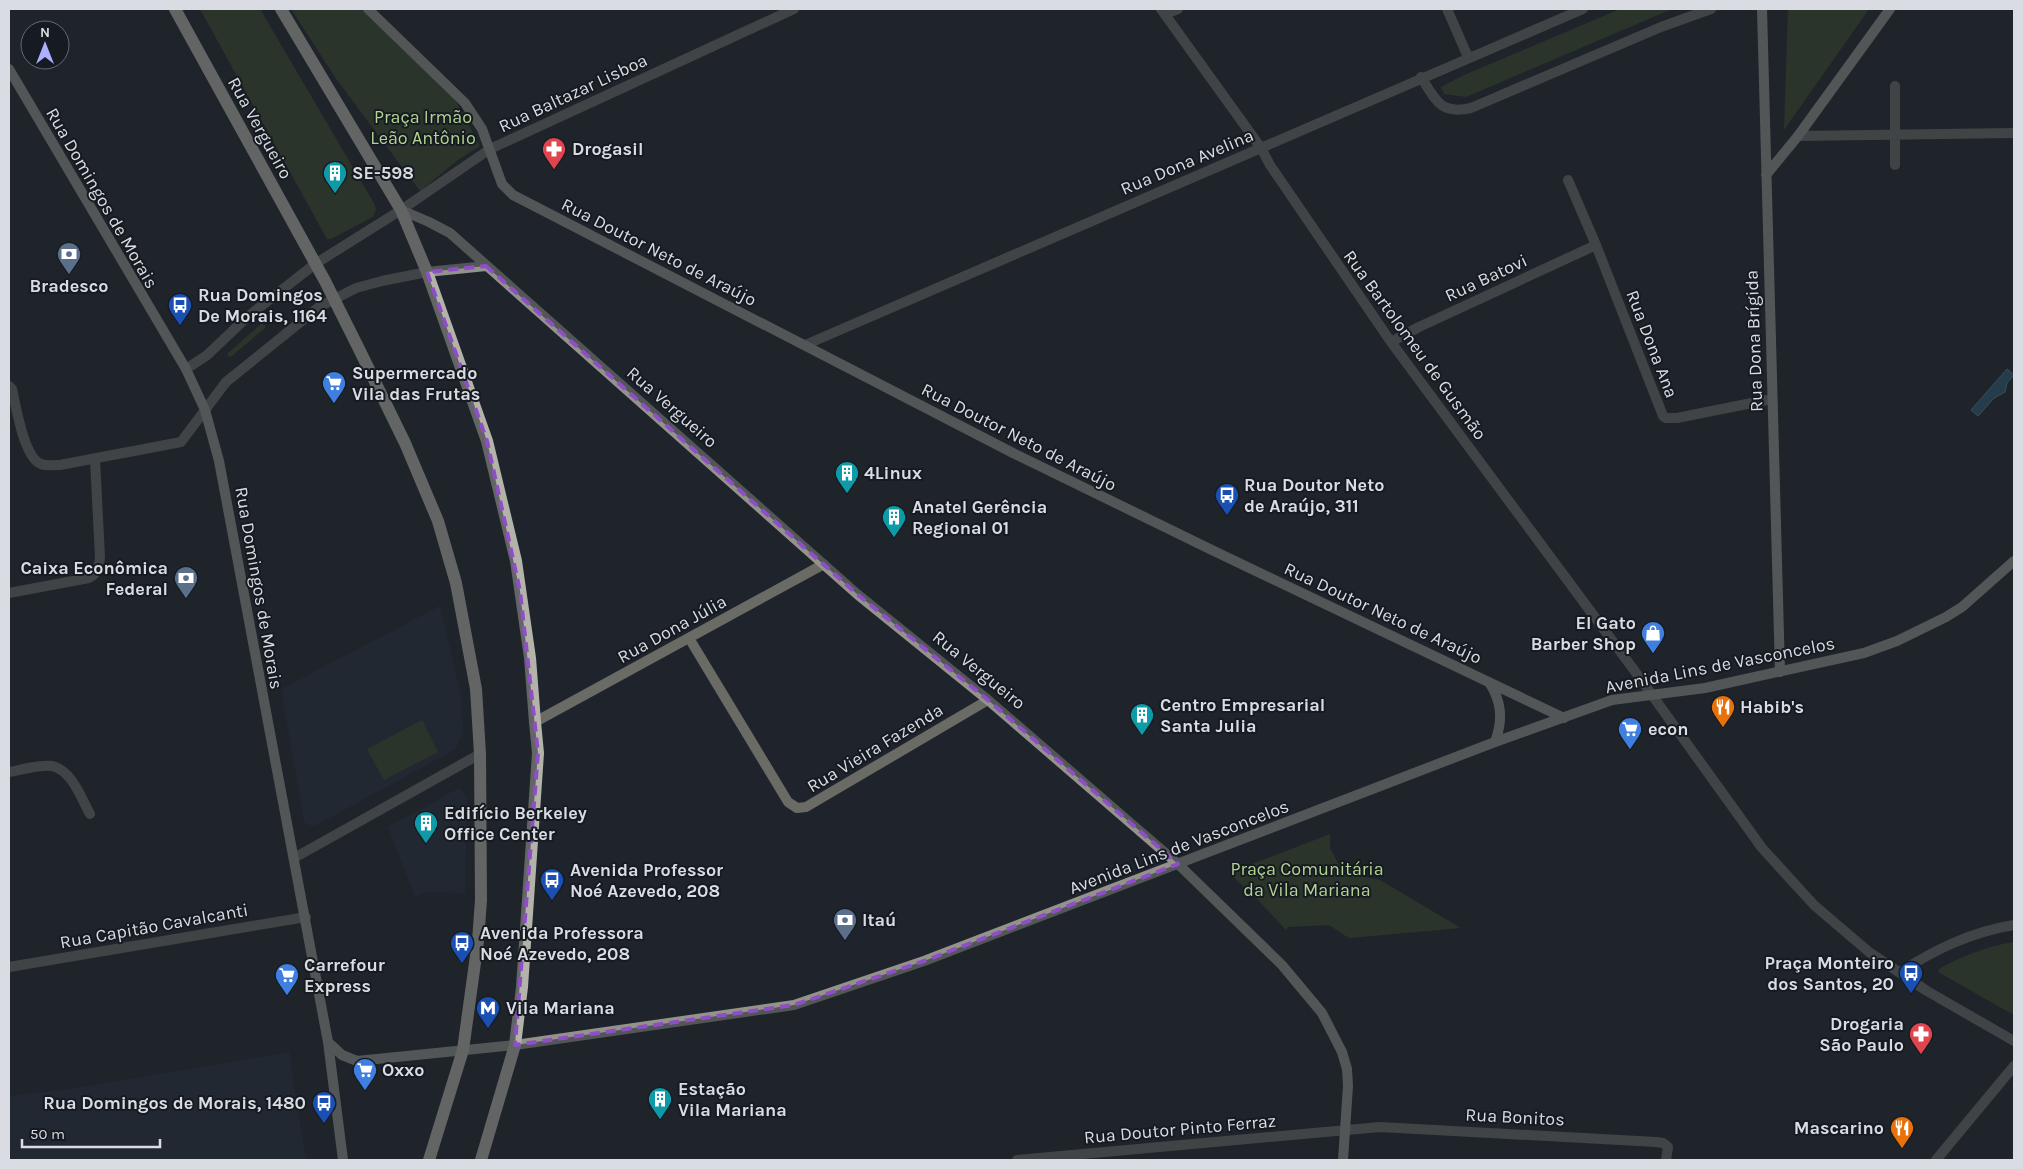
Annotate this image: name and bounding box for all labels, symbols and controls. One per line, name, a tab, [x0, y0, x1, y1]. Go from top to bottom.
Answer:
north arrow	[20, 20, 70, 70]
text: N	[40, 24, 50, 41]
street label: Rua Baltazar Lisboa	[495, 49, 651, 137]
street label: Rua Vergueiro	[223, 73, 297, 183]
street label: Rua Domingos de Morais	[41, 104, 163, 292]
park label: Praça Irmão Leão Antônio	[370, 106, 476, 149]
street label: Rua Dona Avelina	[1117, 124, 1257, 200]
pharmacy icon: Drogasil	[541, 136, 567, 170]
place label: Drogasil	[572, 138, 644, 160]
building icon: SE-598	[322, 160, 348, 194]
place label: SE-598	[352, 162, 414, 184]
street label: Rua Doutor Neto de Araújo	[558, 193, 760, 311]
bank icon: Bradesco	[56, 241, 82, 275]
street label: Rua Bartolomeu de Gusmão	[1339, 246, 1491, 444]
street label: Rua Batovi	[1441, 249, 1531, 307]
street label: Rua Dona Brígida	[1741, 270, 1767, 412]
place label: Bradesco	[29, 275, 109, 297]
place label: Rua Domingos De Morais, 1164	[198, 284, 327, 327]
street label: Rua Dona Ana	[1621, 287, 1683, 401]
bus stop icon: Rua Domingos De Morais, 1164	[167, 292, 193, 326]
place label: Supermercado Vila das Frutas	[352, 362, 480, 405]
street label: Rua Vergueiro	[622, 362, 722, 452]
supermarket icon: Supermercado Vila das Frutas	[321, 370, 347, 404]
street label: Rua Doutor Neto de Araújo	[918, 378, 1120, 496]
building icon: 4Linux	[834, 460, 860, 494]
place label: 4Linux	[864, 462, 922, 484]
place label: Rua Doutor Neto de Araújo, 311	[1244, 474, 1384, 517]
bus stop icon: Rua Doutor Neto de Araújo, 311	[1214, 482, 1240, 516]
street label: Rua Domingos de Morais	[230, 485, 288, 691]
place label: Anatel Gerência Regional 01	[912, 496, 1047, 539]
building icon: Anatel Gerência Regional 01	[881, 504, 907, 538]
place label: Caixa Econômica Federal	[20, 557, 168, 600]
street label: Rua Doutor Neto de Araújo	[1281, 557, 1485, 669]
bank icon: Caixa Econômica Federal	[173, 565, 199, 599]
street label: Rua Dona Júlia	[614, 590, 730, 668]
place label: El Gato Barber Shop	[1531, 612, 1636, 655]
shop icon: El Gato Barber Shop	[1640, 620, 1666, 654]
street label: Rua Vergueiro	[928, 626, 1030, 714]
street label: Avenida Lins de Vasconcelos	[1603, 632, 1837, 698]
place label: Centro Empresarial Santa Julia	[1160, 694, 1325, 737]
restaurant icon: Habib's	[1710, 694, 1736, 728]
place label: Habib's	[1740, 696, 1804, 718]
street label: Rua Vieira Fazenda	[803, 699, 947, 797]
building icon: Centro Empresarial Santa Julia	[1129, 702, 1155, 736]
supermarket icon: econ	[1617, 716, 1643, 750]
place label: econ	[1648, 718, 1688, 740]
street label: Avenida Lins de Vasconcelos	[1066, 795, 1292, 899]
place label: Edifício Berkeley Office Center	[444, 802, 587, 845]
building icon: Edifício Berkeley Office Center	[413, 810, 439, 844]
park label: Praça Comunitária da Vila Mariana	[1230, 858, 1384, 901]
place label: Avenida Professor Noé Azevedo, 208	[570, 859, 723, 902]
bus stop icon: Avenida Professor Noé Azevedo, 208	[539, 867, 565, 901]
street label: Rua Capitão Cavalcanti	[58, 899, 250, 953]
bank icon: Itaú	[832, 907, 858, 941]
place label: Itaú	[862, 909, 896, 931]
place label: Avenida Professora Noé Azevedo, 208	[480, 922, 644, 965]
bus stop icon: Avenida Professora Noé Azevedo, 208	[449, 930, 475, 964]
place label: Praça Monteiro dos Santos, 20	[1764, 952, 1894, 995]
place label: Carrefour Express	[304, 954, 385, 997]
bus stop icon: Praça Monteiro dos Santos, 20	[1898, 960, 1924, 994]
supermarket icon: Carrefour Express	[274, 962, 300, 996]
metro station icon: Vila Mariana	[475, 995, 501, 1029]
place label: Vila Mariana	[506, 997, 615, 1019]
place label: Drogaria São Paulo	[1819, 1013, 1904, 1056]
pharmacy icon: Drogaria São Paulo	[1908, 1021, 1934, 1055]
supermarket icon: Oxxo	[352, 1057, 378, 1091]
place label: Oxxo	[382, 1059, 424, 1081]
place label: Estação Vila Mariana	[678, 1078, 787, 1121]
building icon: Estação Vila Mariana	[647, 1086, 673, 1120]
bus stop icon: Rua Domingos de Morais, 1480	[311, 1090, 337, 1124]
place label: Rua Domingos de Morais, 1480	[43, 1092, 306, 1114]
street label: Rua Bonitos	[1465, 1103, 1565, 1131]
street label: Rua Doutor Pinto Ferraz	[1083, 1110, 1277, 1148]
restaurant icon: Mascarino	[1889, 1115, 1915, 1149]
scale bar	[22, 1116, 160, 1148]
place label: Mascarino	[1794, 1117, 1884, 1139]
text: 50 m	[30, 1125, 65, 1143]

